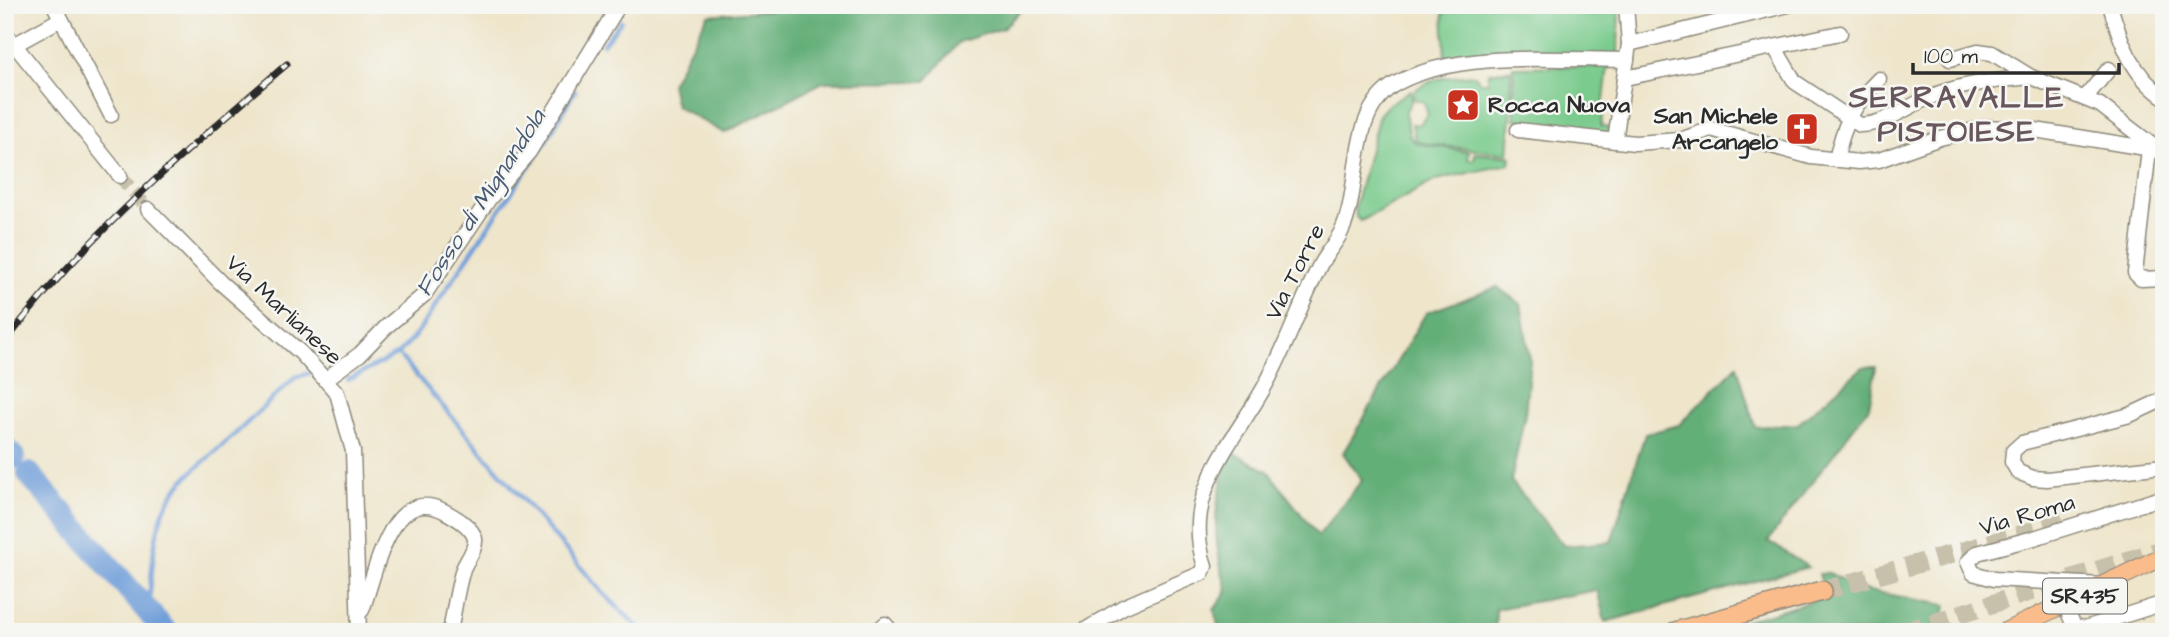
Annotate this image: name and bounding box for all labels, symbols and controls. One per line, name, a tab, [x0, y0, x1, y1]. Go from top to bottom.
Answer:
scale bar	[1913, 32, 2120, 76]
text: 100 m	[1924, 42, 1979, 71]
district label: SERRAVALLE PISTOIESE	[1848, 77, 2065, 153]
place icon: Rocca Nuova	[1444, 86, 1482, 124]
place label: Rocca Nuova	[1488, 89, 1630, 121]
place label: San Michele Arcangelo	[1653, 100, 1779, 159]
water label: Fosso di Mignandola	[408, 101, 556, 304]
church icon: San Michele Arcangelo	[1783, 110, 1821, 148]
street label: Via Torre	[1257, 218, 1333, 326]
street label: Via Marlianese	[219, 248, 349, 372]
street label: Via Roma	[1976, 486, 2079, 544]
road number: SR435	[2043, 578, 2127, 614]

